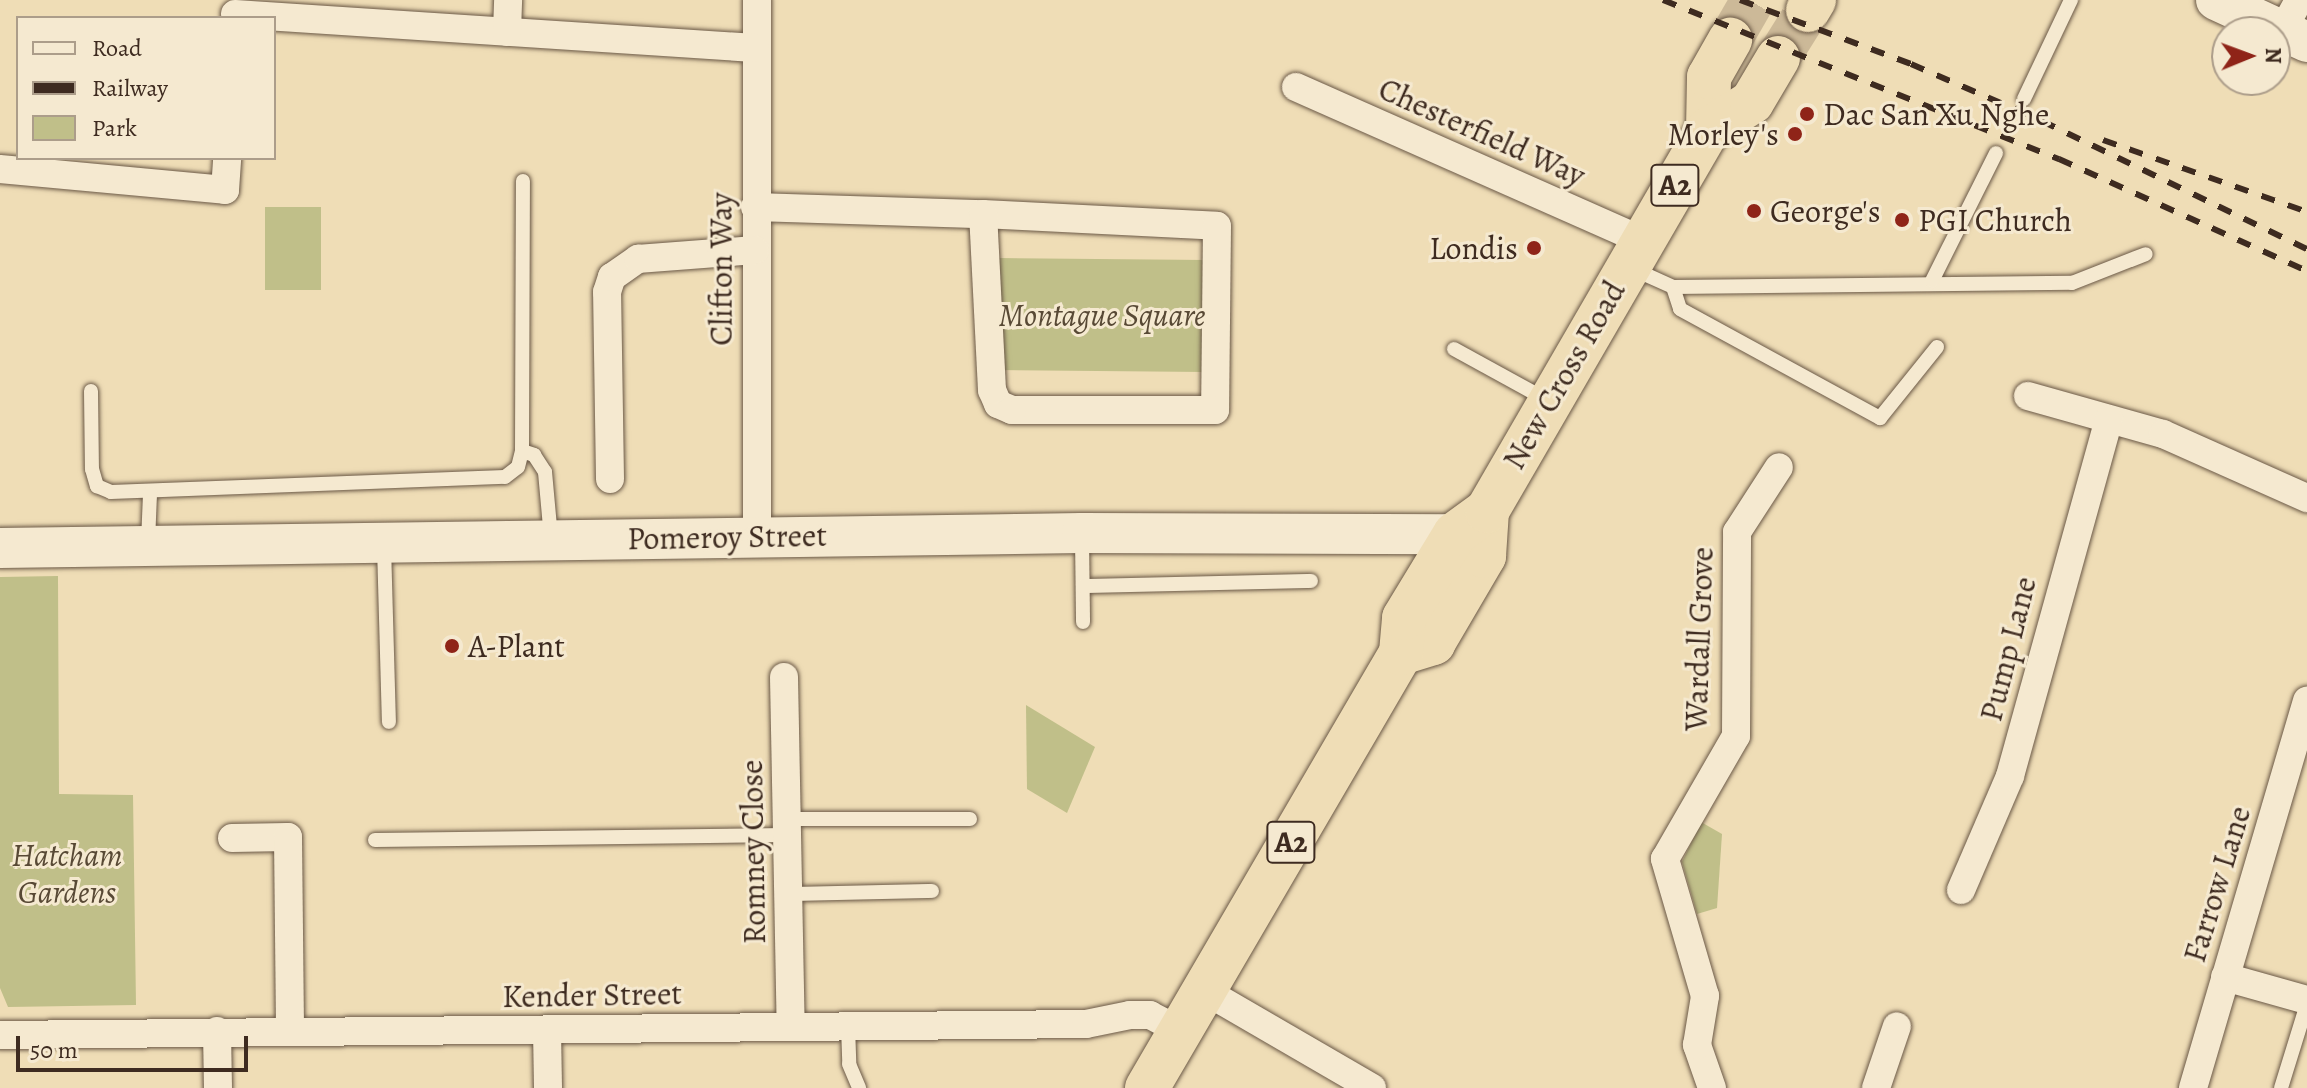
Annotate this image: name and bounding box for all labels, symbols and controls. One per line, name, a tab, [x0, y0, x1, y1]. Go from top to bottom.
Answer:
legend	[16, 16, 276, 160]
north arrow	[2211, 16, 2291, 96]
text: Road	[92, 32, 142, 64]
text: N	[2258, 47, 2288, 64]
street label: Chesterfield Way	[1373, 69, 1591, 195]
text: Railway	[92, 72, 168, 104]
place label: Dac San Xu Nghe	[1823, 95, 2049, 133]
marker: Dac San Xu Nghe	[1798, 105, 1816, 123]
text: Park	[92, 112, 137, 144]
place label: Morley's	[1668, 115, 1779, 153]
marker: Morley's	[1786, 125, 1804, 143]
road number: A2	[1649, 159, 1701, 211]
street label: Clifton Way	[702, 192, 740, 346]
place label: George's	[1770, 192, 1880, 230]
place label: PGI Church	[1918, 201, 2072, 239]
marker: George's	[1745, 202, 1763, 220]
marker: PGI Church	[1893, 211, 1911, 229]
place label: Londis	[1429, 229, 1518, 267]
marker: Londis	[1525, 239, 1543, 257]
street label: New Cross Road	[1494, 274, 1634, 476]
park label: Montague Square	[999, 296, 1205, 334]
street label: Pomeroy Street	[627, 516, 827, 558]
street label: Wardall Grove	[1677, 546, 1721, 732]
street label: Pump Lane	[1971, 573, 2045, 725]
place label: A-Plant	[468, 627, 565, 665]
marker: A-Plant	[443, 637, 461, 655]
street label: Romney Close	[732, 759, 774, 945]
street label: Farrow Lane	[2175, 801, 2259, 967]
road number: A2	[1265, 816, 1317, 868]
park label: Hatcham Gardens	[11, 837, 123, 912]
street label: Kender Street	[502, 974, 682, 1016]
scale bar	[20, 1020, 252, 1070]
text: 50 m	[30, 1034, 78, 1066]

